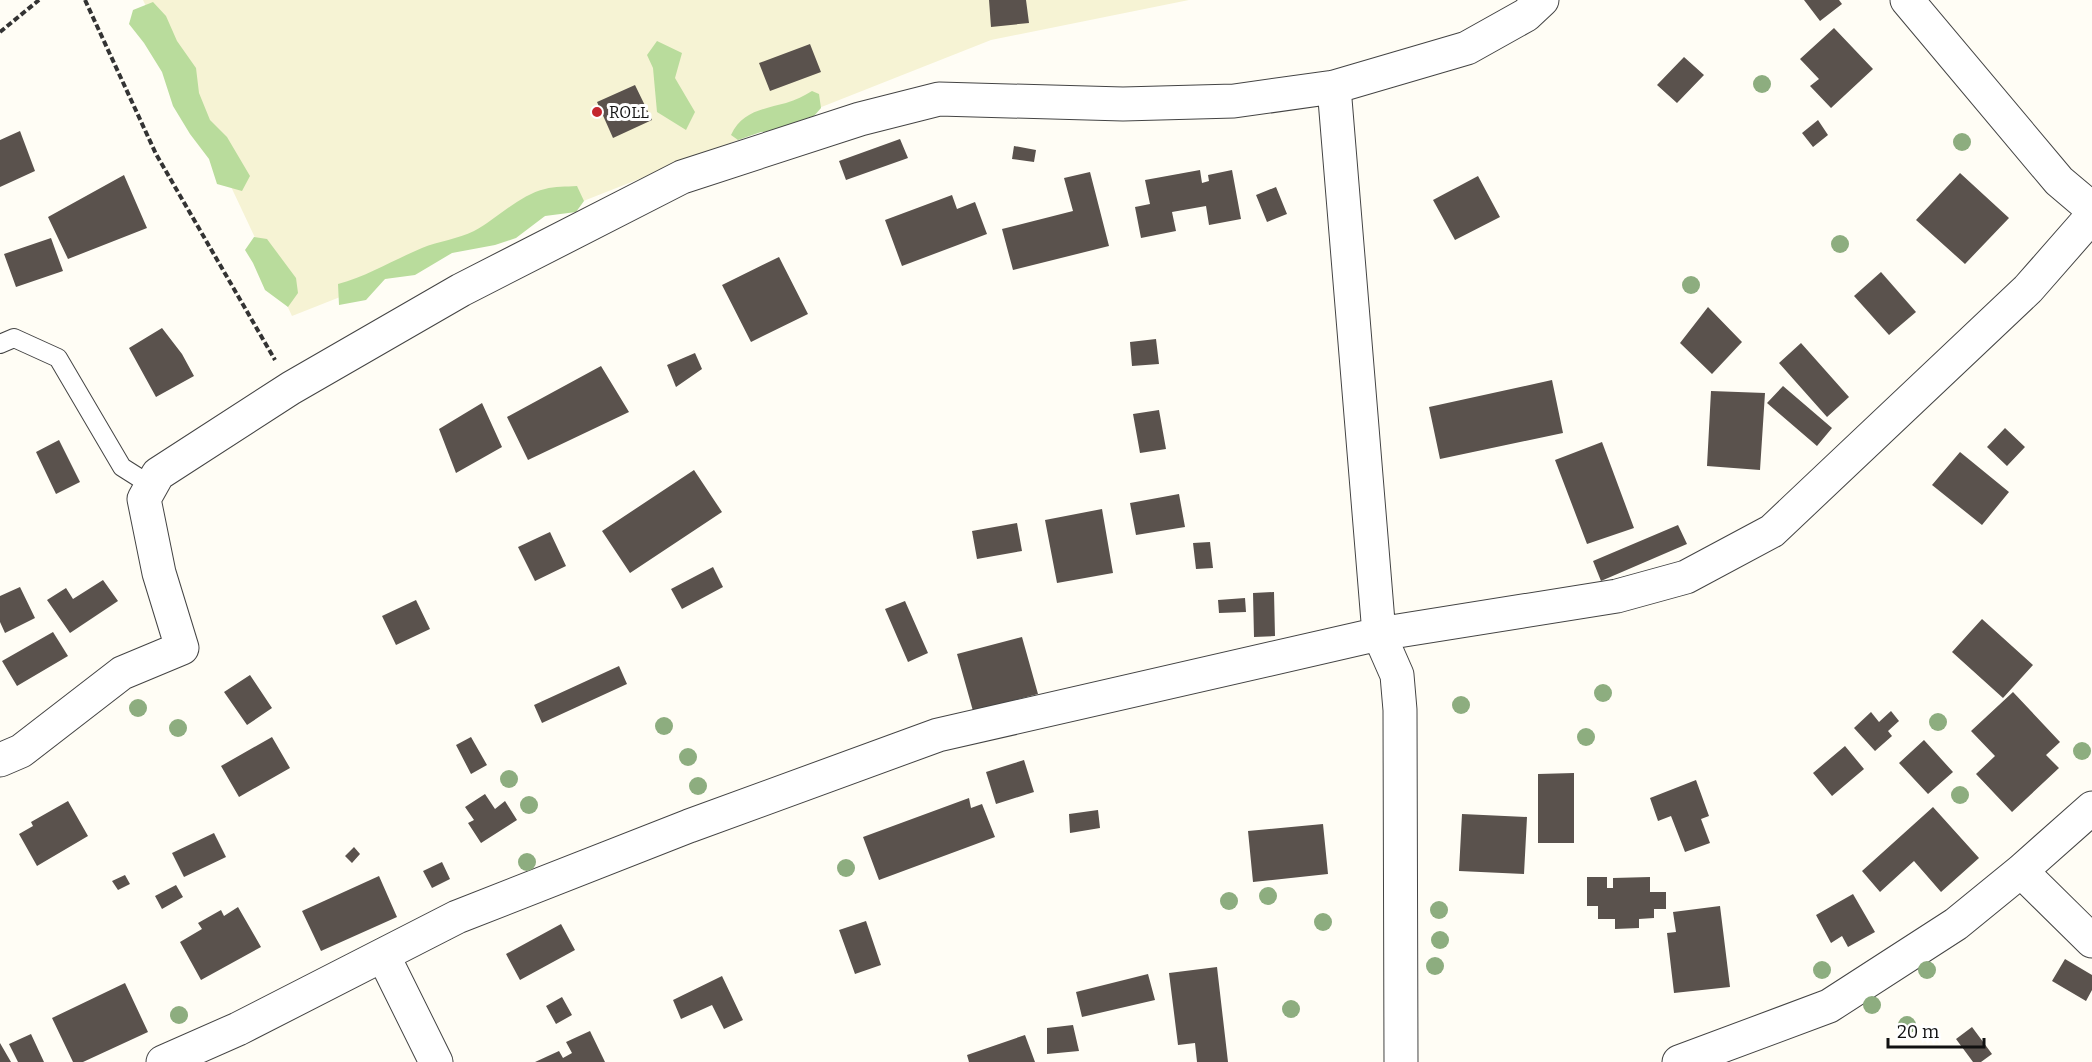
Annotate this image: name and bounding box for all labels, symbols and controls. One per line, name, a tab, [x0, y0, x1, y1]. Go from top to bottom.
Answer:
place label: ROLL	[609, 103, 649, 122]
marker: ROLL	[590, 105, 604, 119]
scale bar	[1888, 1011, 1984, 1049]
text: 20 m	[1897, 1021, 1939, 1043]

